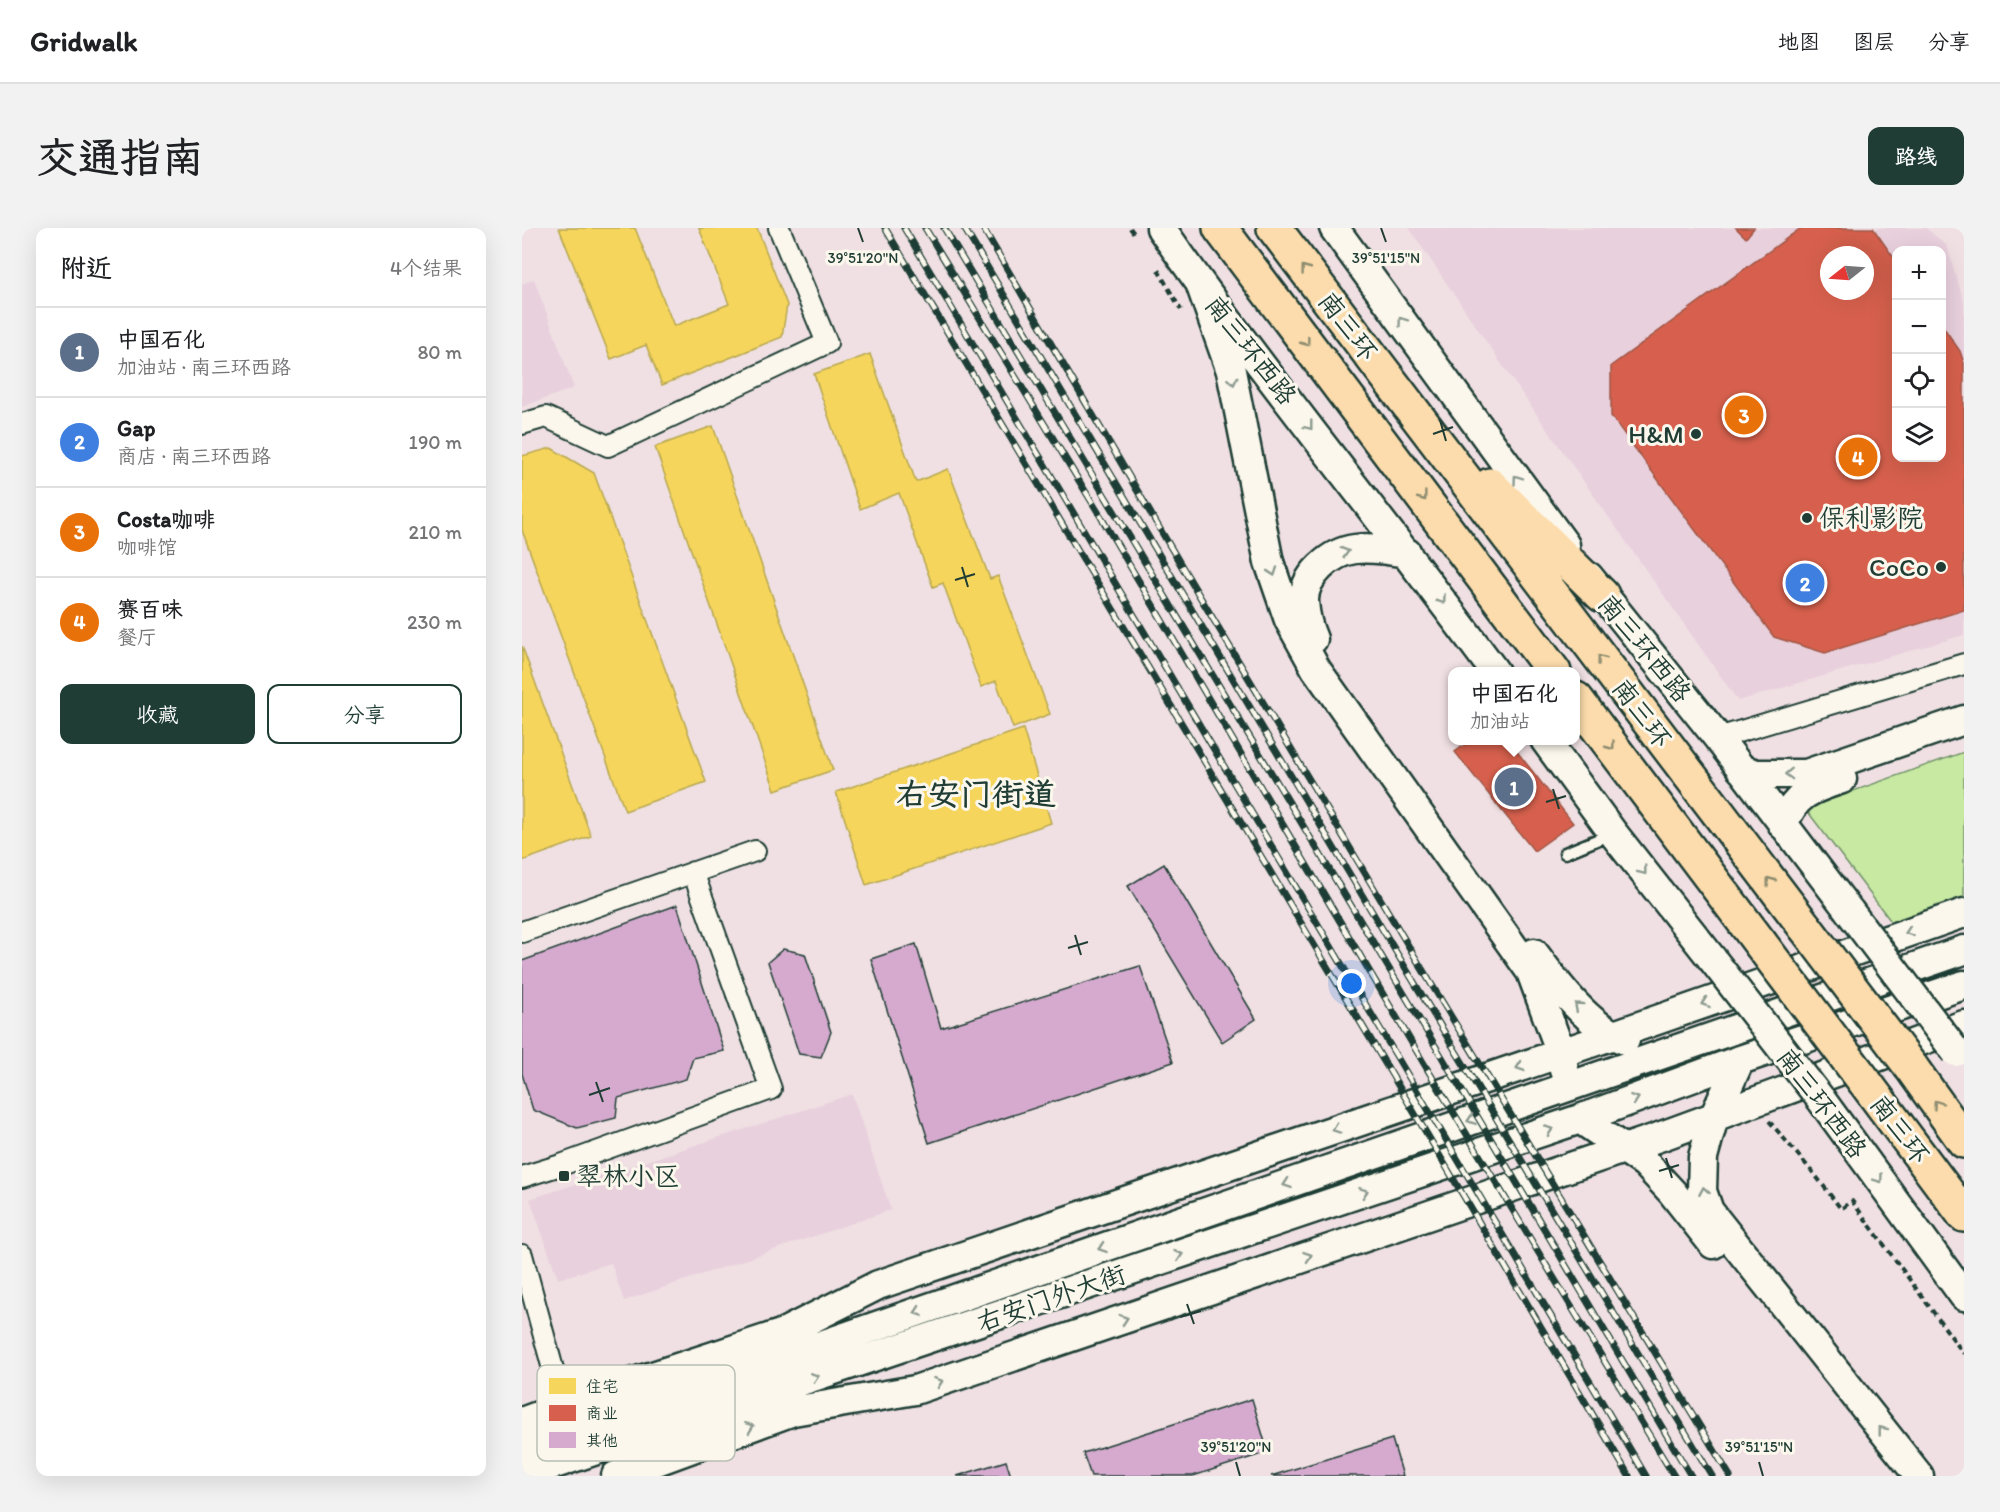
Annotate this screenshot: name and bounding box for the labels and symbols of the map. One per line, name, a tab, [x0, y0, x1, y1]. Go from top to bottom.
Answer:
north arrow	[1820, 246, 1874, 300]
text: 39°51'20"N	[828, 249, 898, 267]
text: 39°51'15"N	[1352, 249, 1420, 267]
one-way arrow	[1302, 265, 1313, 276]
street label: 南三环	[1312, 285, 1384, 367]
street label: 南三环西路	[1198, 289, 1304, 411]
one-way arrow	[1398, 317, 1409, 328]
one-way arrow	[1298, 335, 1309, 346]
one-way arrow	[1226, 376, 1239, 386]
pin: 3	[1724, 392, 1764, 438]
place label: H&M	[1628, 418, 1684, 450]
one-way arrow	[1302, 419, 1313, 430]
marker: H&M	[1689, 427, 1703, 441]
pin: 4	[1838, 434, 1878, 480]
one-way arrow	[1513, 474, 1524, 485]
one-way arrow	[1416, 491, 1427, 502]
place label: 保利影院	[1819, 502, 1923, 534]
marker: 保利影院	[1800, 511, 1814, 525]
one-way arrow	[1339, 547, 1350, 559]
place label: CoCo	[1869, 551, 1929, 583]
pin: 2	[1786, 560, 1824, 606]
marker: CoCo	[1934, 560, 1948, 574]
one-way arrow	[1266, 566, 1278, 577]
street label: 南三环西路	[1592, 587, 1698, 709]
one-way arrow	[1434, 593, 1445, 604]
one-way arrow	[1597, 654, 1608, 665]
street label: 南三环	[1606, 672, 1678, 754]
one-way arrow	[1603, 739, 1614, 750]
pin: 1	[1494, 764, 1534, 810]
one-way arrow	[1784, 768, 1793, 781]
district label: 右安门街道	[896, 775, 1056, 813]
one-way arrow	[1635, 865, 1646, 876]
one-way arrow	[1766, 876, 1777, 887]
one-way arrow	[1904, 925, 1915, 938]
your location	[1337, 969, 1366, 998]
one-way arrow	[1700, 996, 1711, 1009]
one-way arrow	[1574, 1002, 1584, 1013]
street label: 南三环西路	[1770, 1041, 1874, 1165]
one-way arrow	[1515, 1059, 1526, 1072]
street label: 南三环	[1864, 1088, 1936, 1170]
one-way arrow	[1629, 1094, 1640, 1107]
one-way arrow	[1933, 1100, 1944, 1111]
one-way arrow	[1466, 1113, 1477, 1126]
one-way arrow	[1331, 1122, 1342, 1135]
one-way arrow	[1543, 1125, 1554, 1137]
place label: 翠林小区	[576, 1160, 680, 1192]
marker: 翠林小区	[557, 1169, 571, 1183]
one-way arrow	[1872, 1173, 1883, 1184]
one-way arrow	[1282, 1177, 1293, 1190]
one-way arrow	[1698, 1186, 1711, 1196]
one-way arrow	[1358, 1187, 1369, 1200]
one-way arrow	[1097, 1241, 1108, 1254]
one-way arrow	[1173, 1249, 1184, 1262]
one-way arrow	[1302, 1251, 1313, 1264]
street label: 右安门外大街	[972, 1257, 1130, 1339]
one-way arrow	[913, 1305, 924, 1318]
one-way arrow	[1118, 1314, 1129, 1327]
legend	[537, 1365, 735, 1461]
one-way arrow	[809, 1372, 820, 1385]
text: 住宅	[586, 1377, 618, 1396]
one-way arrow	[933, 1377, 944, 1390]
text: 商业	[586, 1404, 618, 1423]
one-way arrow	[744, 1422, 755, 1435]
one-way arrow	[1879, 1426, 1890, 1437]
text: 其他	[586, 1431, 618, 1450]
text: 39°51'20"N	[1201, 1438, 1271, 1456]
text: 39°51'15"N	[1725, 1438, 1793, 1456]

